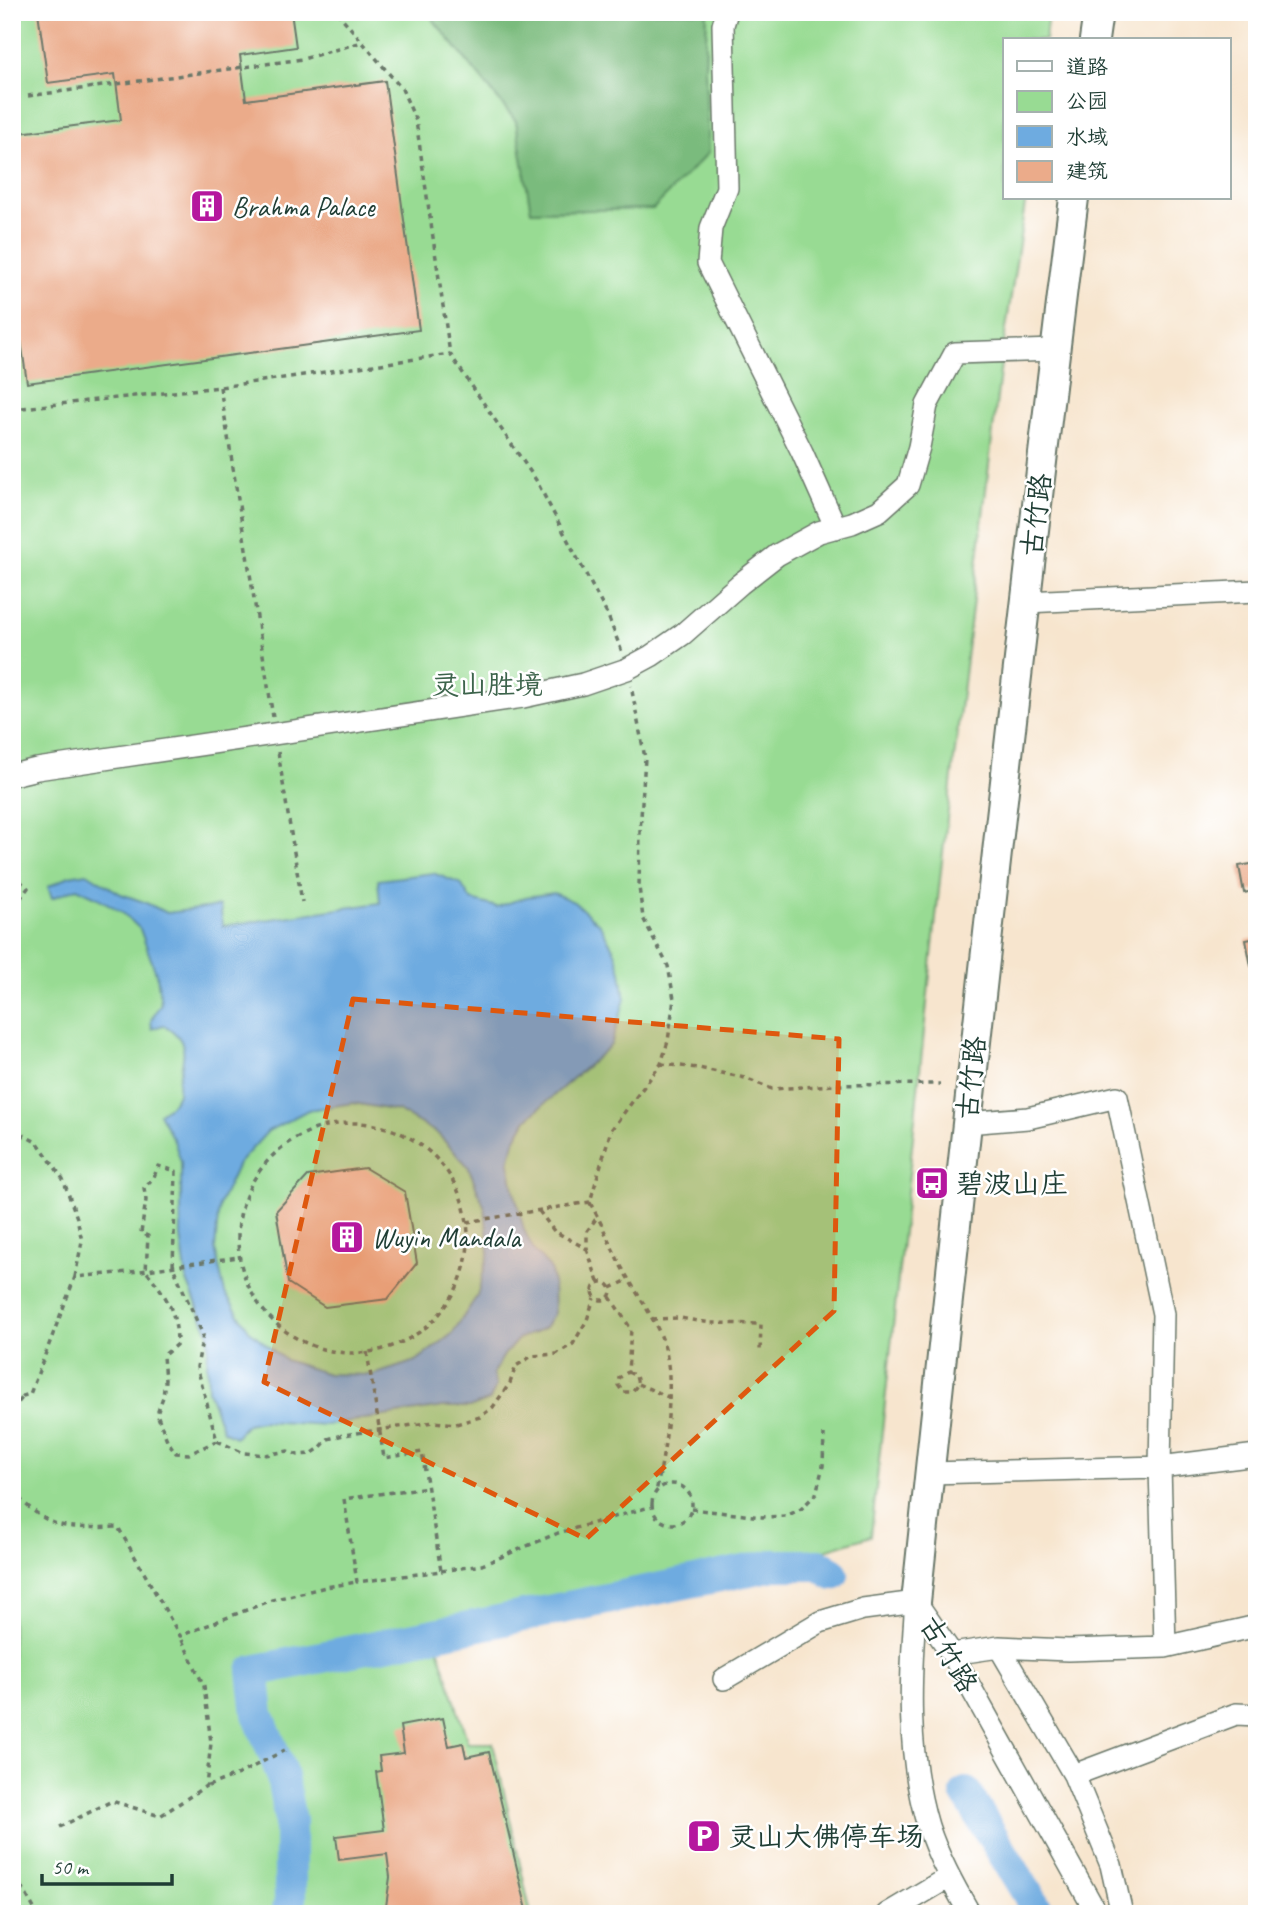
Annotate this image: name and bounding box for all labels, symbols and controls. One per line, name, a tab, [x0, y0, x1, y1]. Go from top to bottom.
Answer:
legend	[1003, 38, 1230, 200]
text: 道路	[1066, 54, 1108, 80]
text: 公园	[1066, 88, 1108, 114]
text: 水域	[1066, 124, 1108, 150]
text: 建筑	[1066, 158, 1108, 184]
building icon: Brahma Palace	[188, 187, 226, 225]
place label: Brahma Palace	[232, 189, 376, 224]
street label: 古竹路	[1014, 471, 1058, 559]
park label: 灵山胜境	[431, 667, 543, 702]
street label: 古竹路	[949, 1034, 993, 1122]
bus stop icon: 碧波山庄	[913, 1164, 951, 1202]
place label: 碧波山庄	[956, 1166, 1068, 1201]
building icon: Wuyin Mandala	[328, 1218, 366, 1256]
place label: Wuyin Mandala	[372, 1220, 522, 1255]
street label: 古竹路	[912, 1609, 986, 1699]
parking icon: 灵山大佛停车场	[685, 1817, 723, 1855]
place label: 灵山大佛停车场	[728, 1819, 924, 1854]
scale bar	[42, 1842, 172, 1886]
text: 50 m	[52, 1854, 90, 1880]

